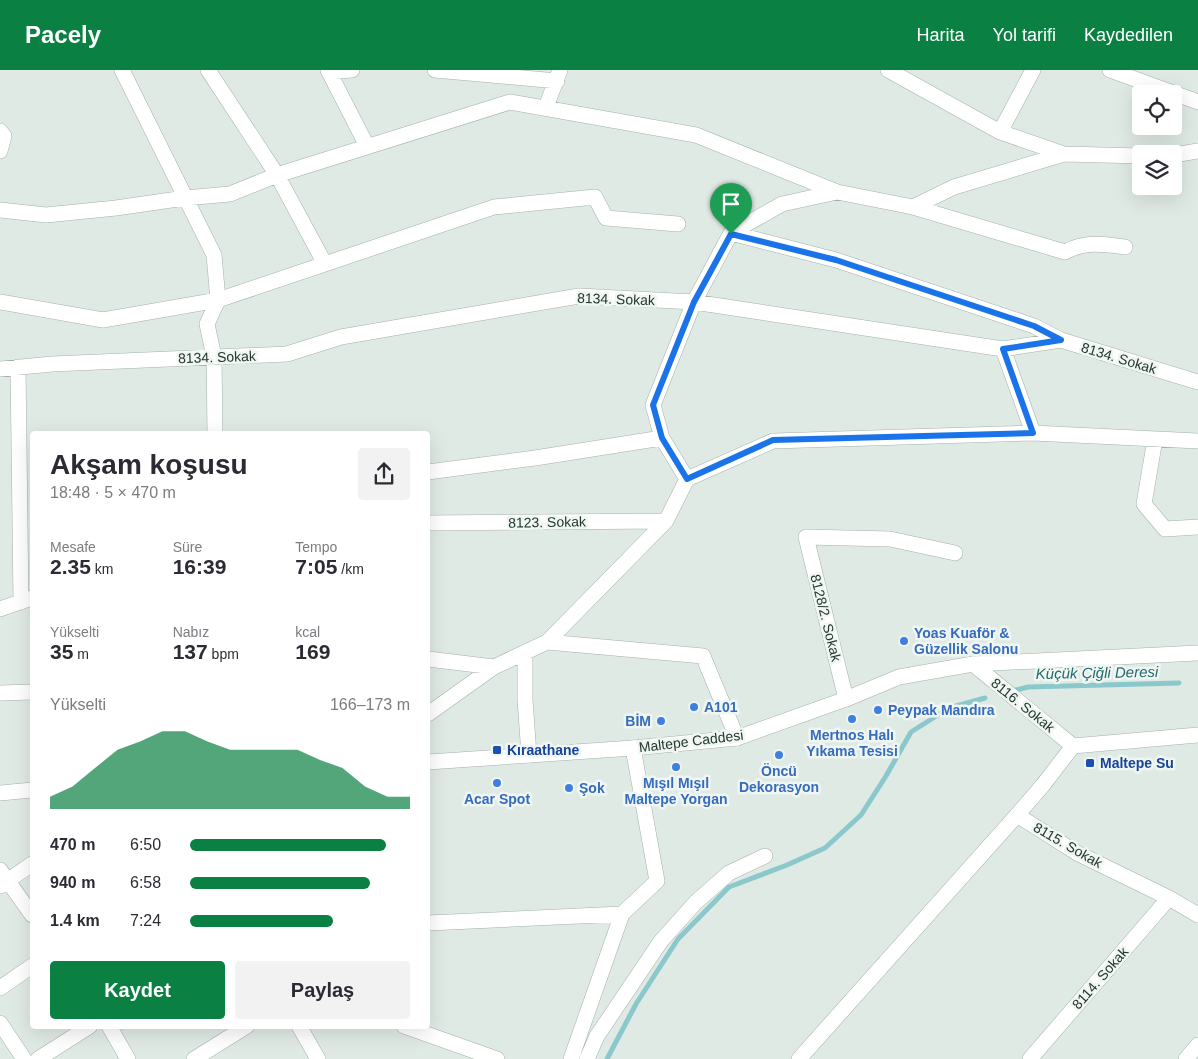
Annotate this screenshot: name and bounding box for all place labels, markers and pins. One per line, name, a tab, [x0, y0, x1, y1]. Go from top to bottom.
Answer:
pin	[710, 183, 752, 234]
place label: Yoas Kuaför & Güzellik Salonu	[914, 625, 1018, 657]
marker: Yoas Kuaför & Güzellik Salonu	[898, 635, 910, 647]
place label: A101	[704, 699, 738, 715]
marker: A101	[688, 701, 700, 713]
place label: Peypak Mandıra	[888, 702, 995, 718]
marker: Peypak Mandıra	[872, 704, 884, 716]
place label: BİM	[625, 713, 651, 729]
marker: Mertnos Halı Yıkama Tesisi	[846, 713, 858, 725]
marker: BİM	[655, 715, 667, 727]
place label: Mertnos Halı Yıkama Tesisi	[806, 727, 898, 759]
place label: Kıraathane	[507, 742, 580, 758]
marker: Kıraathane	[491, 744, 503, 756]
marker: Öncü Dekorasyon	[773, 749, 785, 761]
place label: Maltepe Su	[1100, 755, 1174, 771]
marker: Maltepe Su	[1084, 757, 1096, 769]
marker: Mışıl Mışıl Maltepe Yorgan	[670, 761, 682, 773]
place label: Öncü Dekorasyon	[739, 763, 819, 795]
place label: Mışıl Mışıl Maltepe Yorgan	[625, 775, 727, 807]
marker: Acar Spot	[491, 777, 503, 789]
place label: Şok	[579, 780, 605, 796]
marker: Şok	[563, 782, 575, 794]
place label: Acar Spot	[464, 791, 530, 807]

